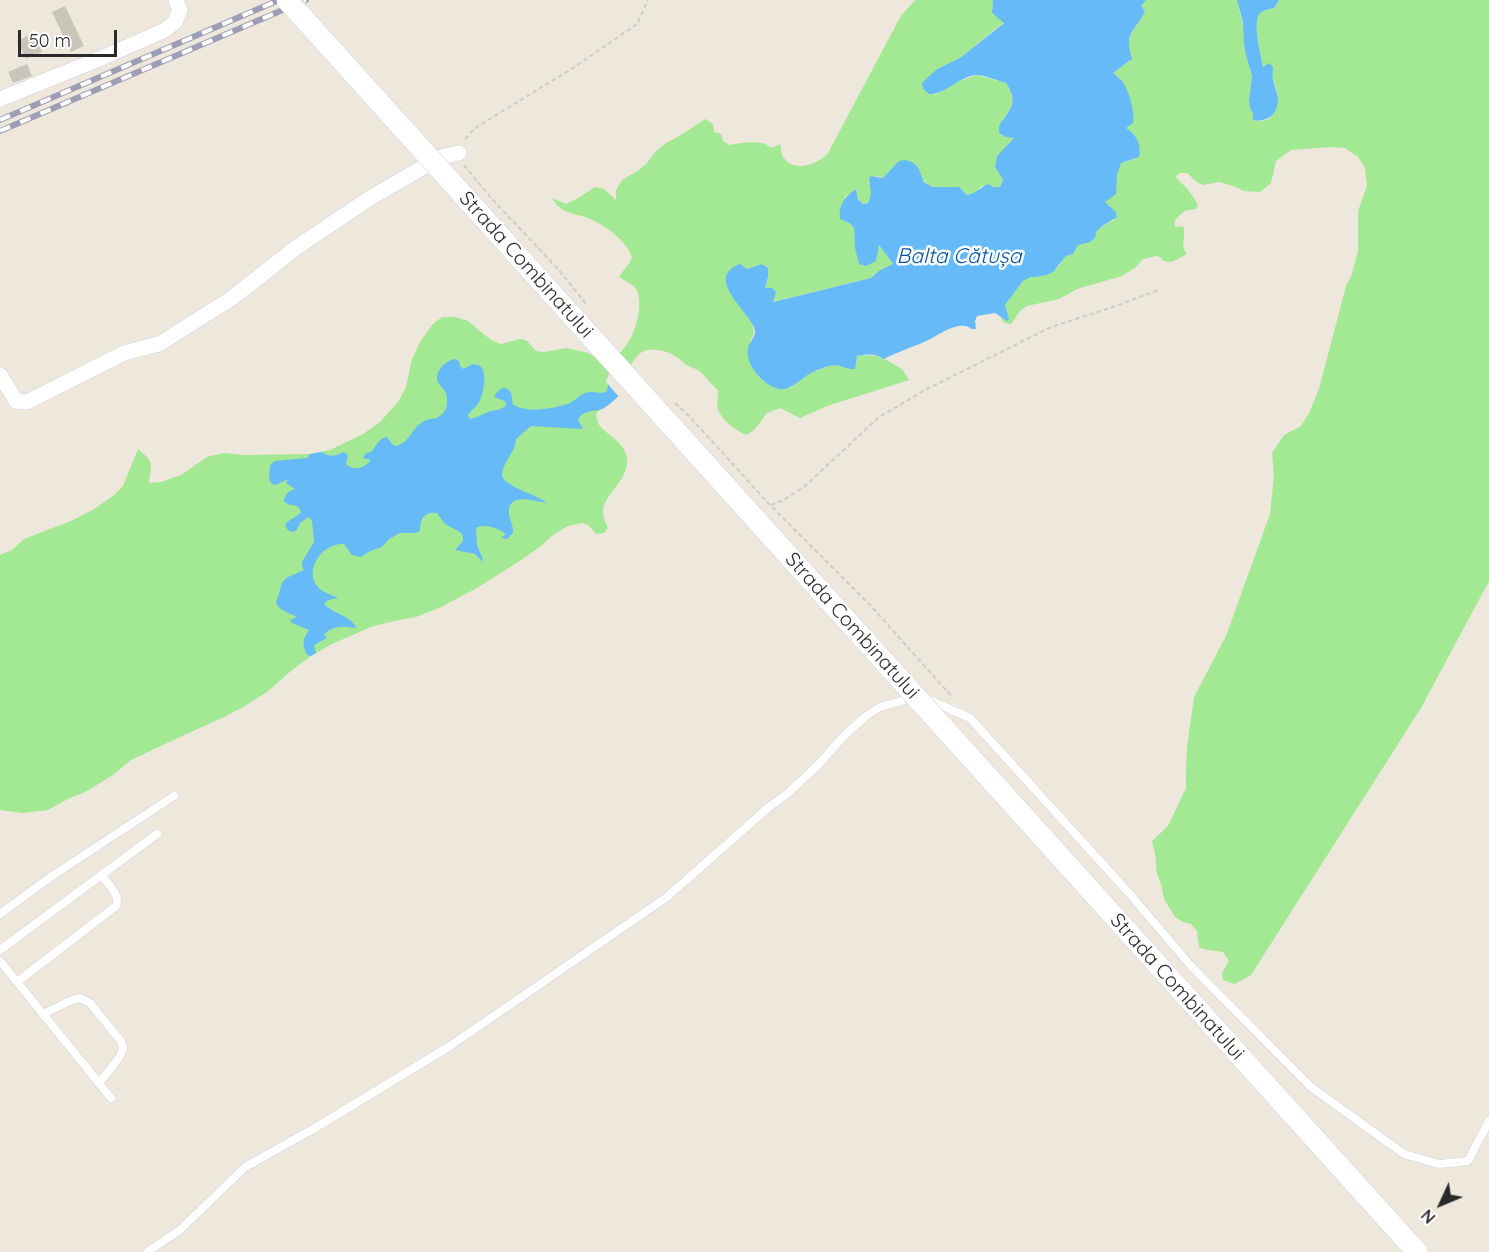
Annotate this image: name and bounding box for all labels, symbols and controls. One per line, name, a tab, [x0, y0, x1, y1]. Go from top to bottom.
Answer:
scale bar	[21, 18, 120, 56]
text: 50 m	[29, 29, 71, 52]
street label: Strada Combinatului	[454, 187, 598, 343]
water label: Balta Cătușa	[897, 244, 1021, 270]
street label: Strada Combinatului	[780, 548, 924, 704]
street label: Strada Combinatului	[1105, 909, 1249, 1065]
north arrow	[1411, 1174, 1471, 1234]
text: N	[1417, 1205, 1439, 1228]

